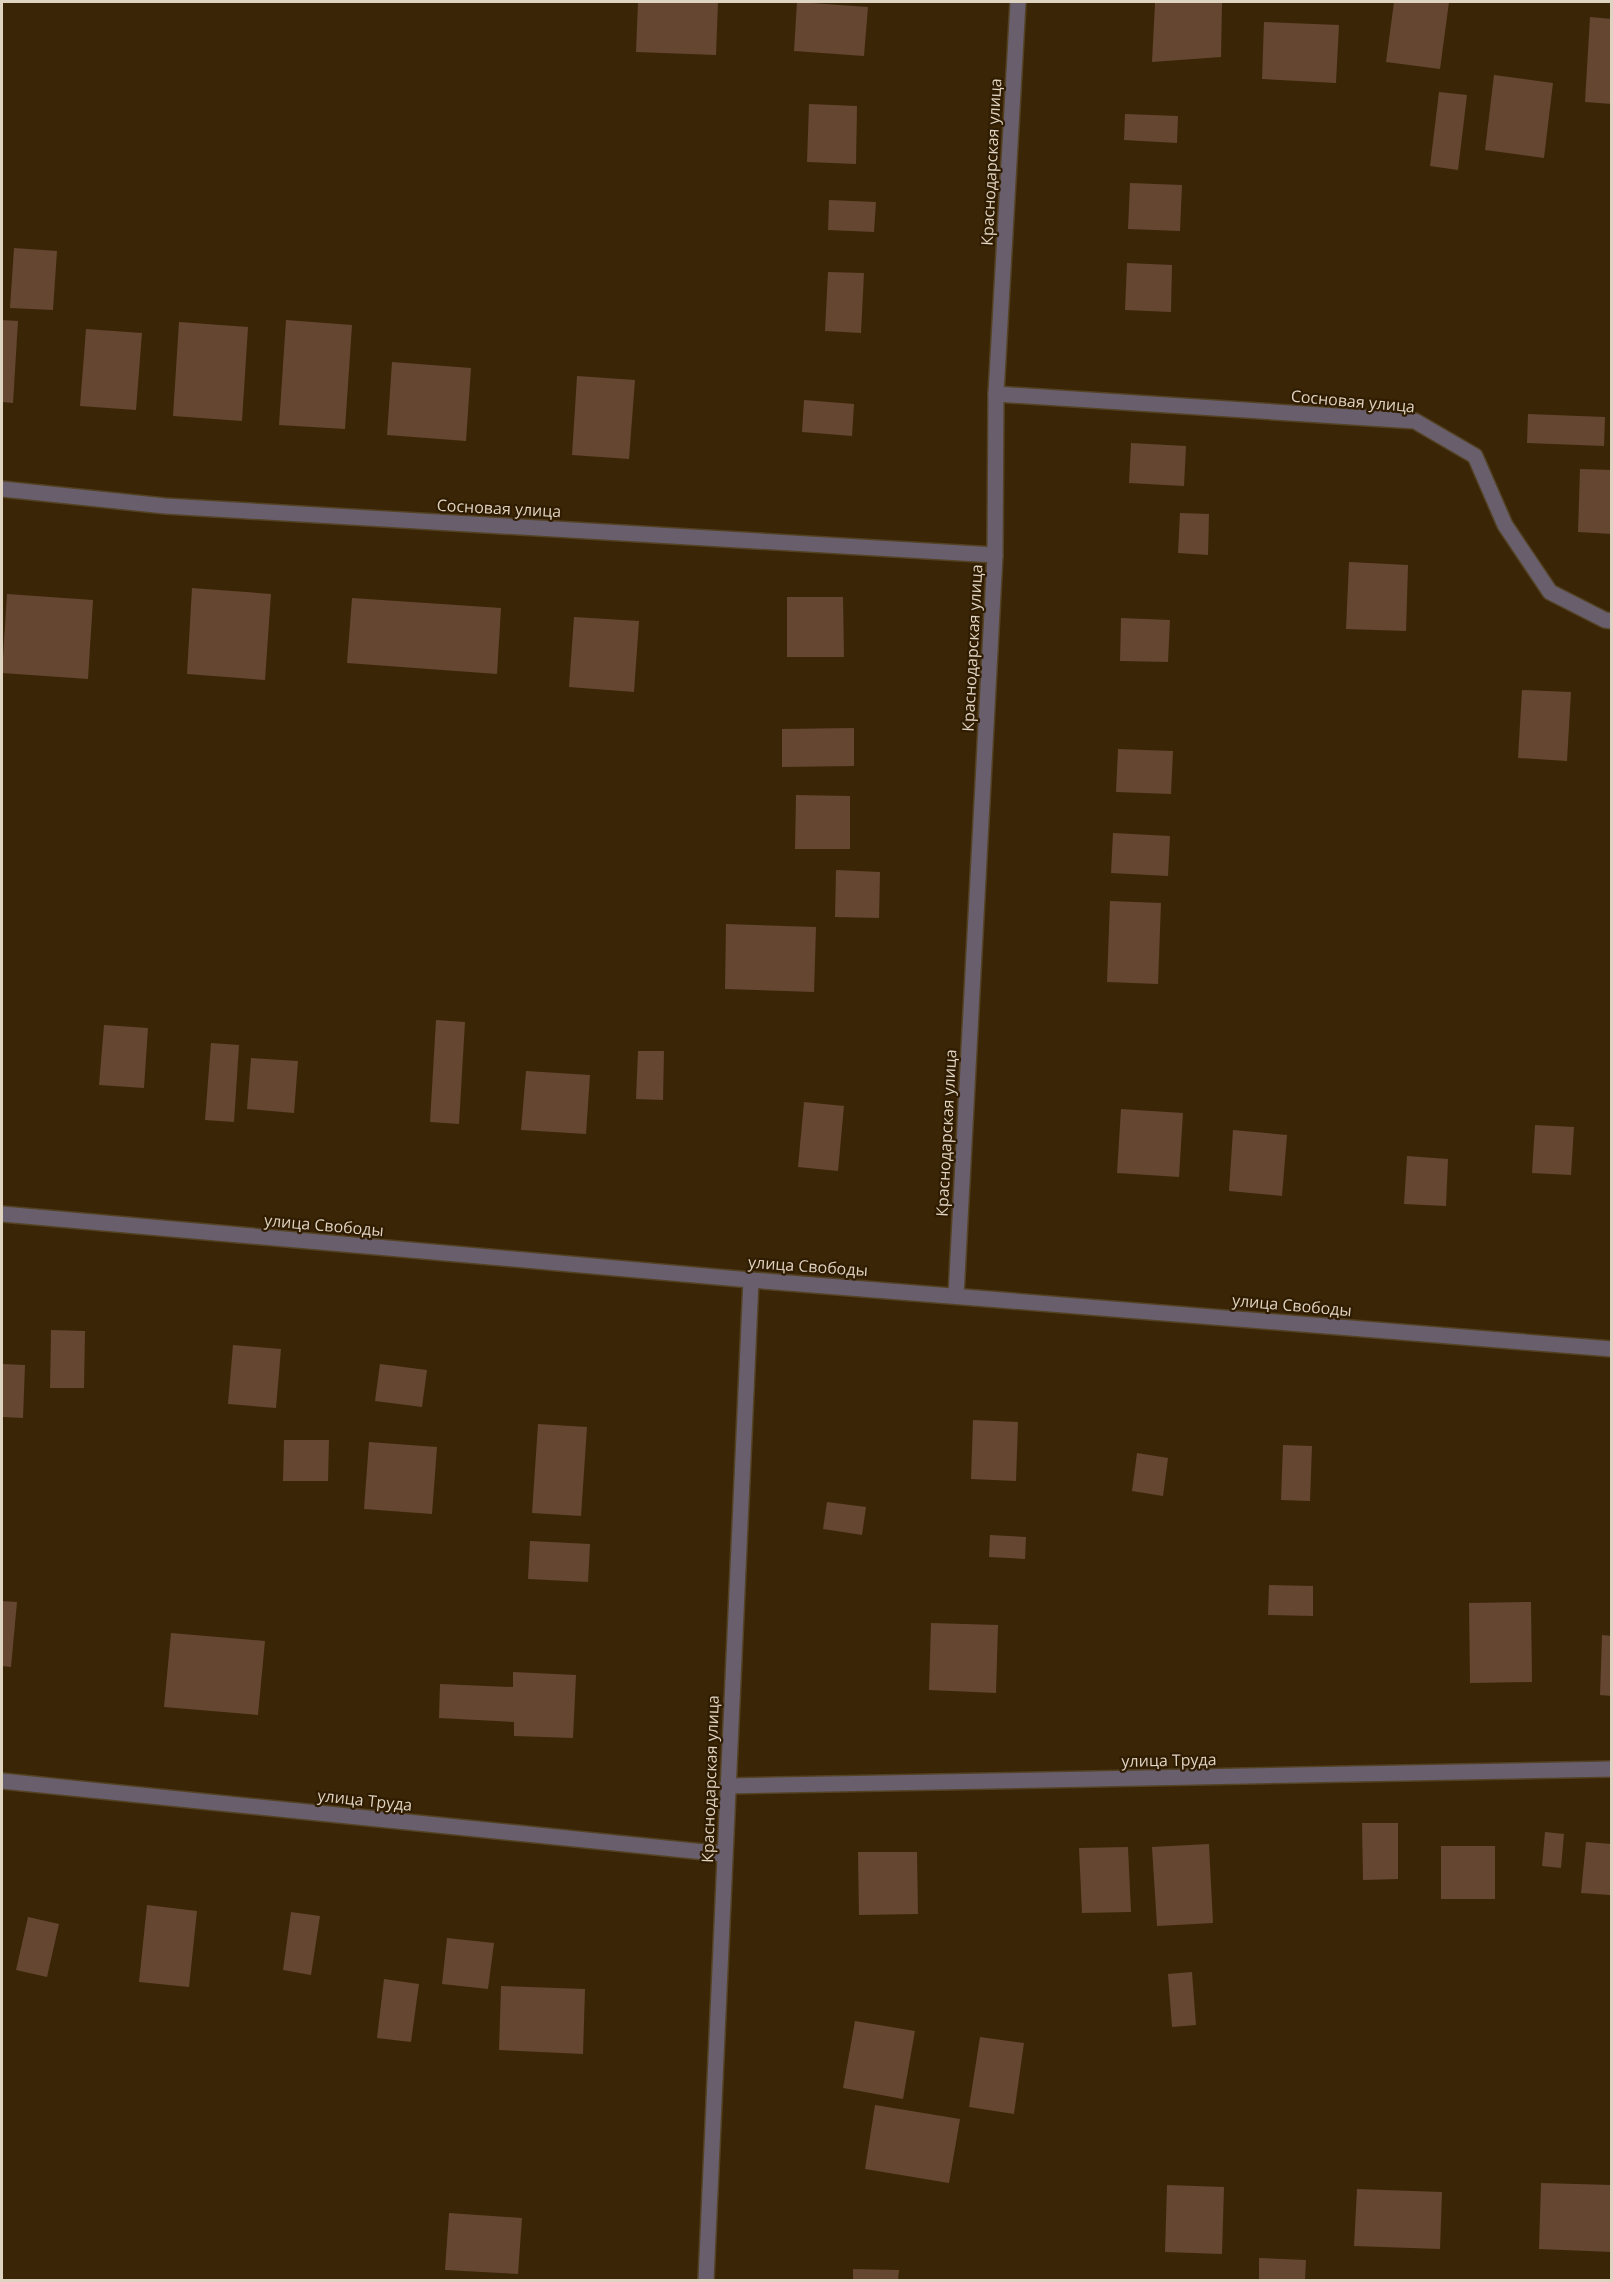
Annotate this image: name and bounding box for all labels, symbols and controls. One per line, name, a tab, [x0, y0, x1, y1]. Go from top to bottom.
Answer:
street label: Краснодарская улица	[976, 78, 1006, 246]
street label: Сосновая улица	[1290, 385, 1416, 417]
street label: Сосновая улица	[436, 494, 562, 522]
street label: Краснодарская улица	[957, 564, 987, 732]
street label: Краснодарская улица	[931, 1049, 961, 1217]
street label: улица Свободы	[263, 1209, 385, 1241]
street label: улица Свободы	[747, 1251, 869, 1281]
street label: улица Свободы	[1231, 1289, 1353, 1321]
street label: Краснодарская улица	[696, 1695, 724, 1863]
street label: улица Труда	[1121, 1748, 1217, 1772]
street label: улица Труда	[317, 1784, 413, 1816]

